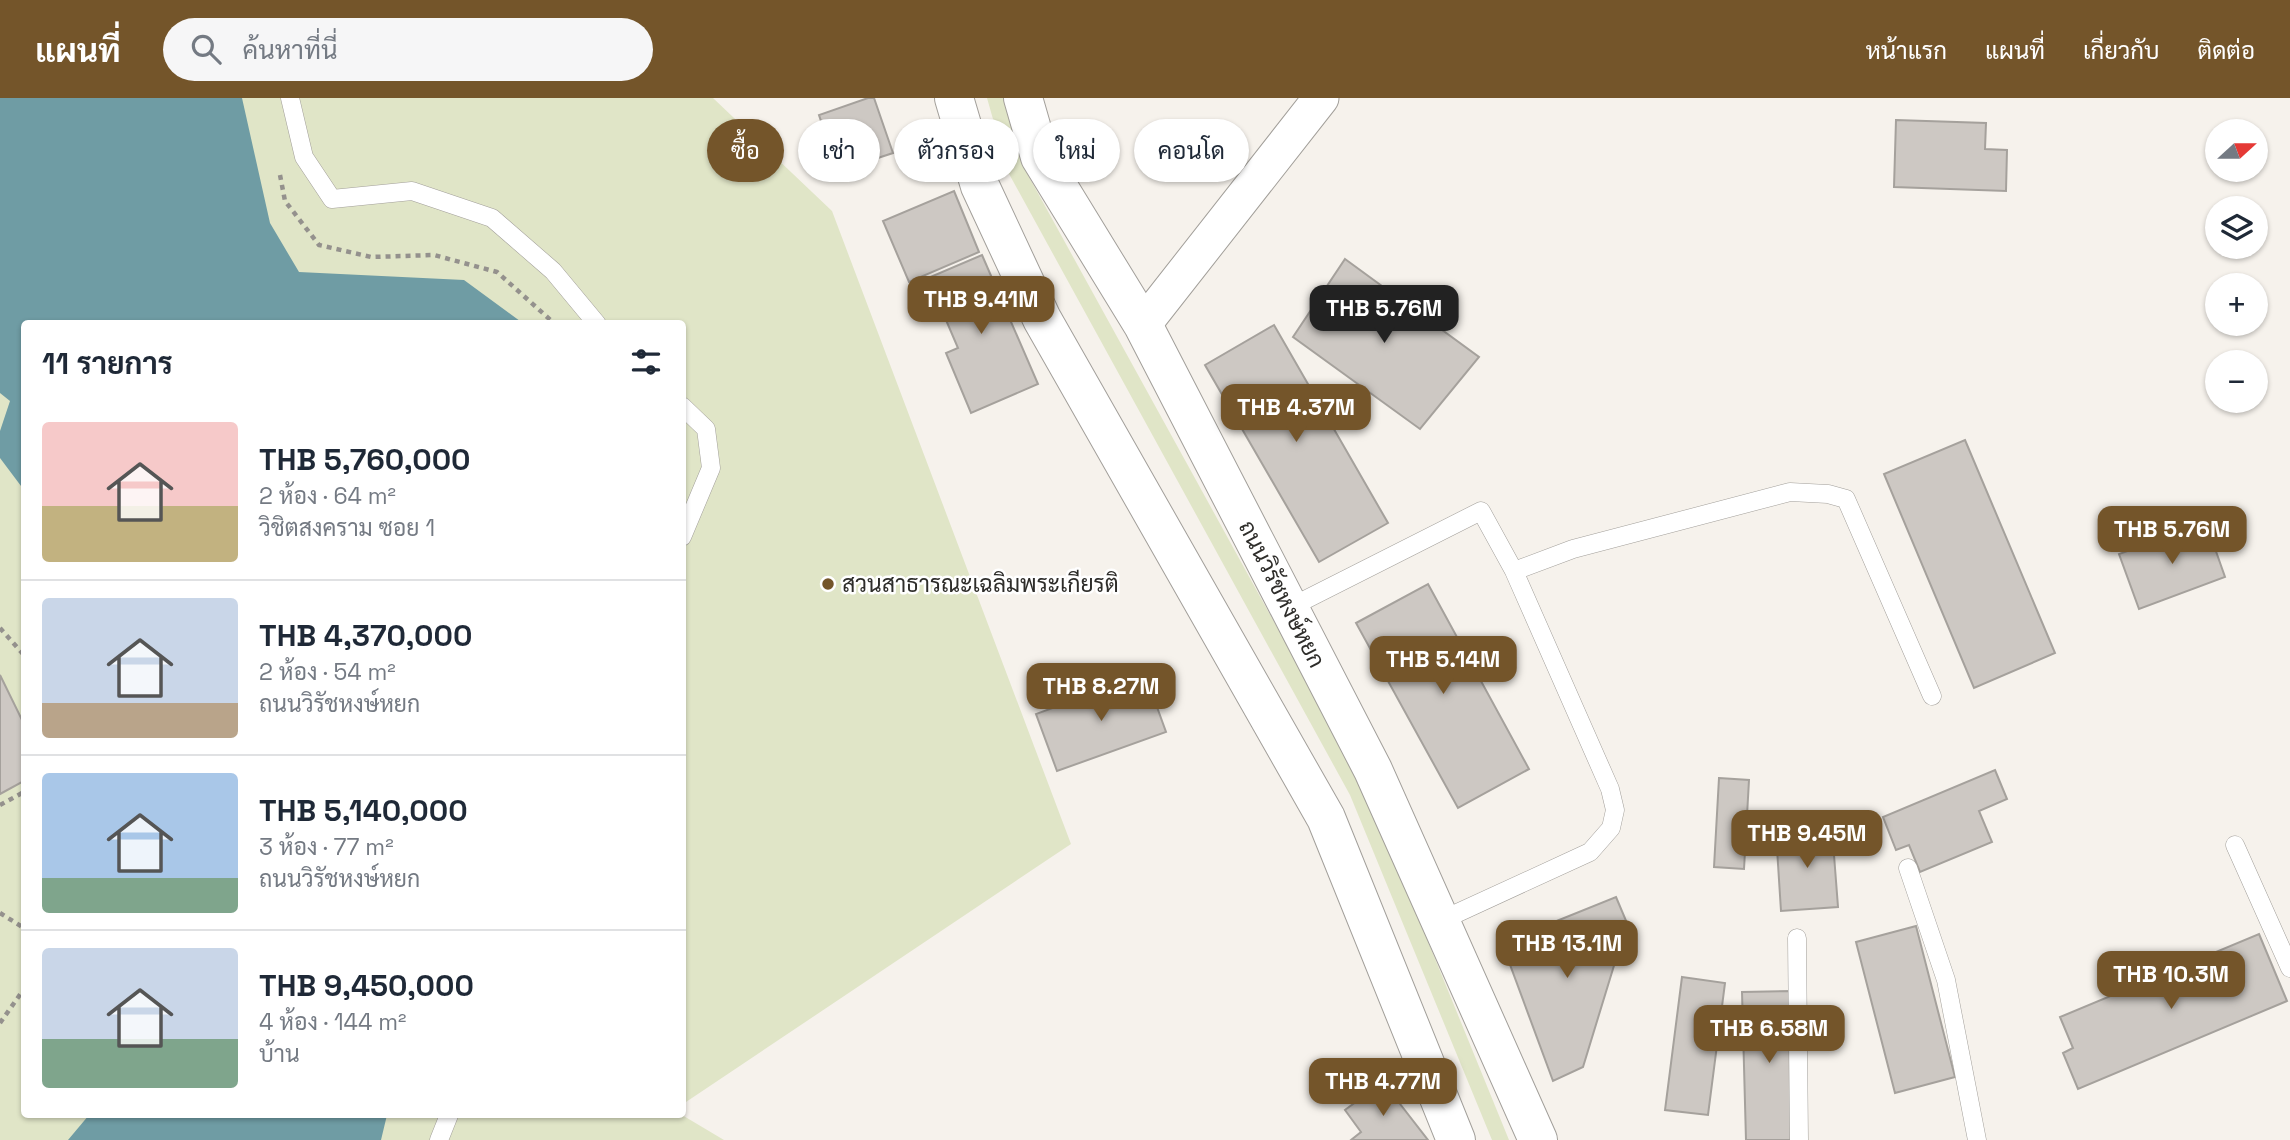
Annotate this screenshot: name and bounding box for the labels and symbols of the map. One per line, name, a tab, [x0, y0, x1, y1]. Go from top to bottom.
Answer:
north arrow	[2205, 119, 2268, 182]
pin: THB 9.41M	[901, 276, 1061, 336]
pin: THB 5.76M	[1304, 286, 1464, 345]
pin: THB 4.37M	[1216, 384, 1376, 444]
pin: THB 5.76M	[2092, 506, 2252, 566]
street label: ถนนวิรัชหงษ์หยก	[1232, 515, 1333, 673]
place label: สวนสาธารณะเฉลิมพระเกียรติ	[842, 569, 1119, 599]
marker: สวนสาธารณะเฉลิมพระเกียรติ	[820, 576, 836, 592]
pin: THB 5.14M	[1363, 636, 1523, 696]
pin: THB 8.27M	[1021, 664, 1181, 723]
pin: THB 9.45M	[1727, 810, 1887, 870]
pin: THB 13.1M	[1487, 920, 1647, 980]
pin: THB 10.3M	[2091, 951, 2251, 1011]
pin: THB 6.58M	[1689, 1006, 1849, 1065]
pin: THB 4.77M	[1303, 1058, 1463, 1118]

